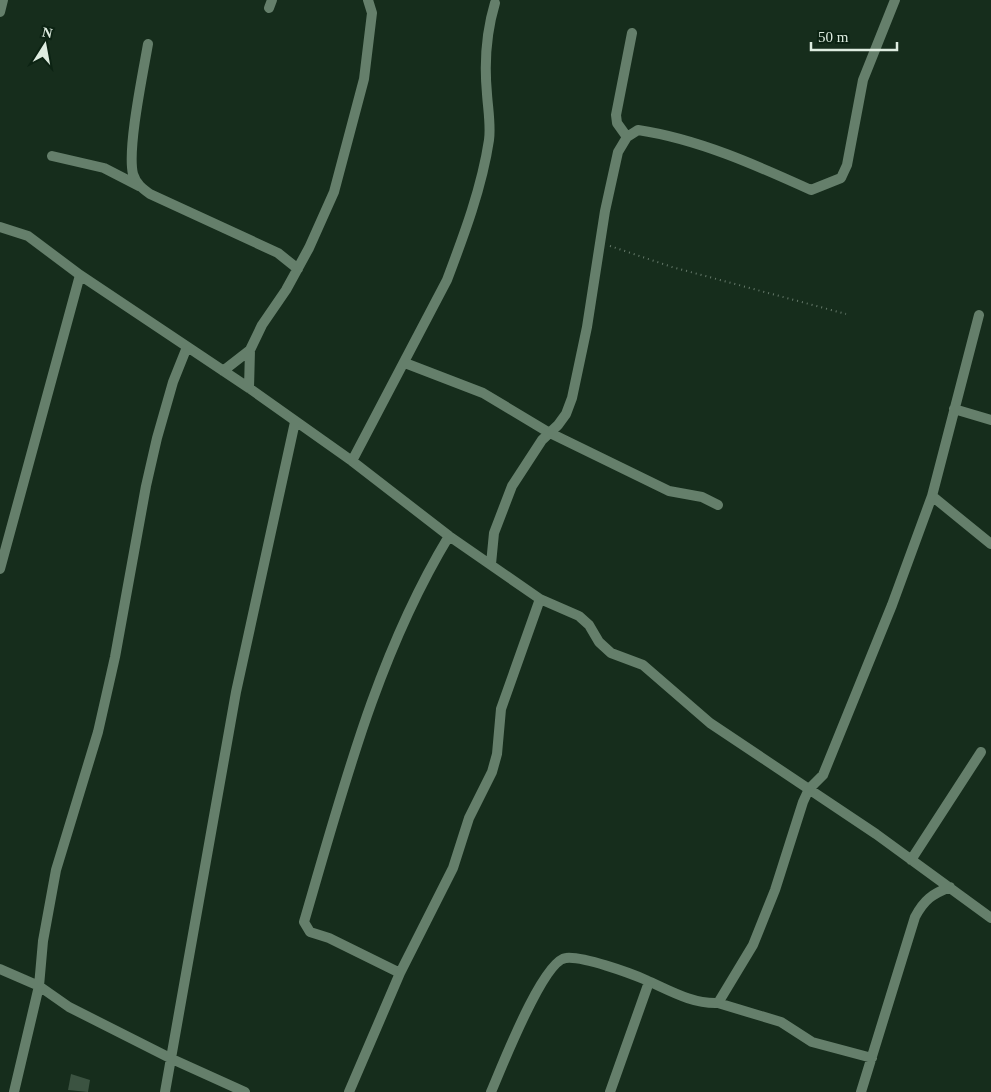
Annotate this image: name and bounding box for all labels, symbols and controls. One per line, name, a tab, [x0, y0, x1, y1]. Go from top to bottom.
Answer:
north arrow	[20, 20, 70, 70]
scale bar	[811, 20, 897, 52]
text: N	[41, 24, 54, 41]
text: 50 m	[818, 29, 849, 45]

